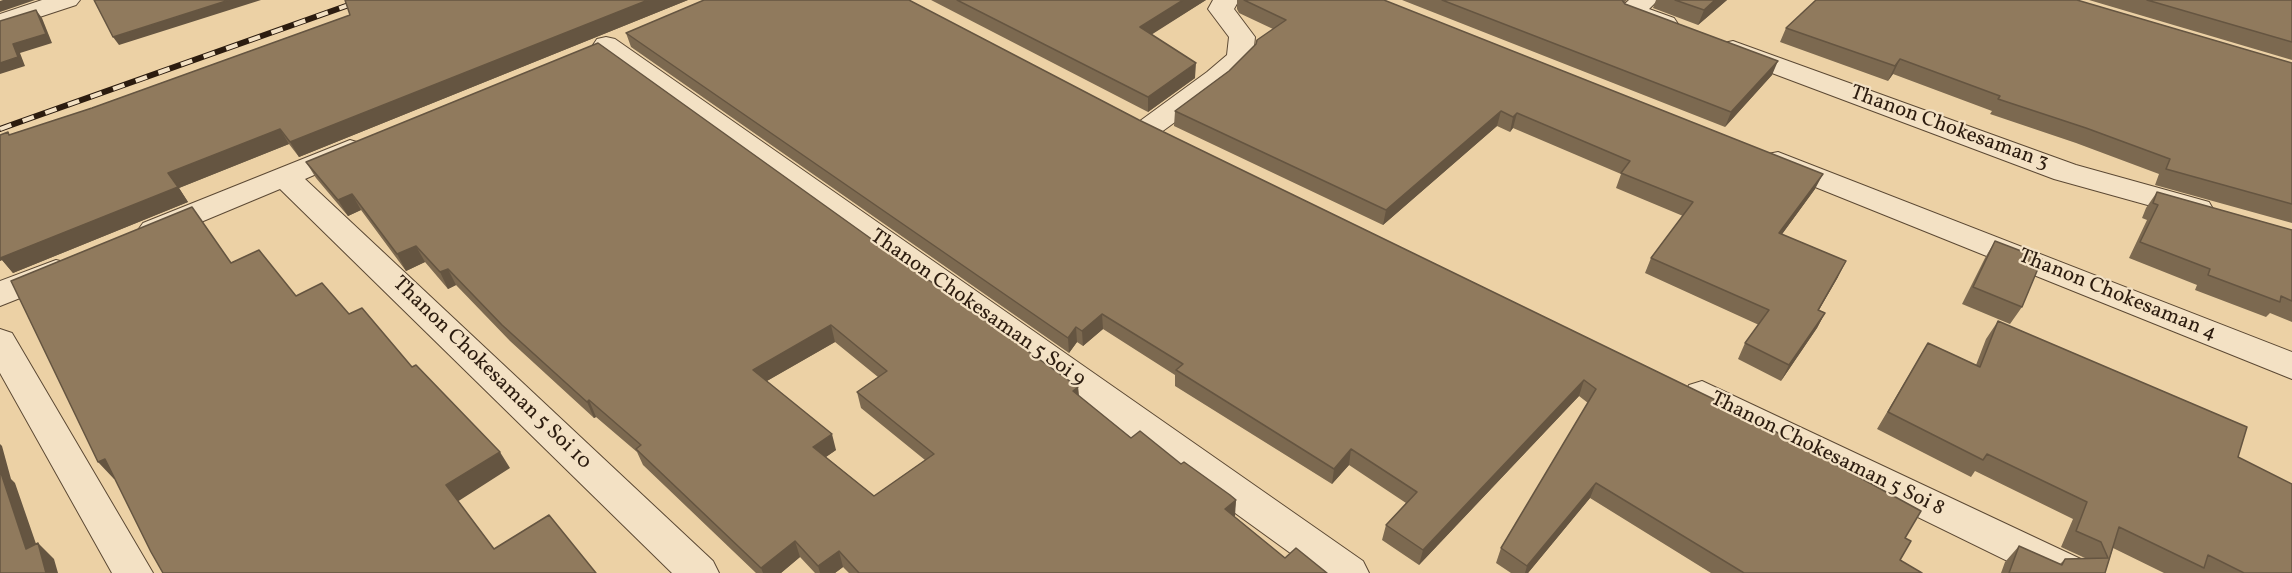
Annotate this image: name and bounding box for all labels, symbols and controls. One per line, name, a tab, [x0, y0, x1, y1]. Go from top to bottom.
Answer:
street label: Thanon Chokesaman 3	[1846, 81, 2052, 177]
street label: Thanon Chokesaman 5 Soi 9	[864, 225, 1090, 393]
street label: Thanon Chokesaman 4	[2014, 245, 2220, 347]
street label: Thanon Chokesaman 5 Soi 10	[386, 272, 596, 476]
street label: Thanon Chokesaman 5 Soi 8	[1706, 387, 1948, 523]

